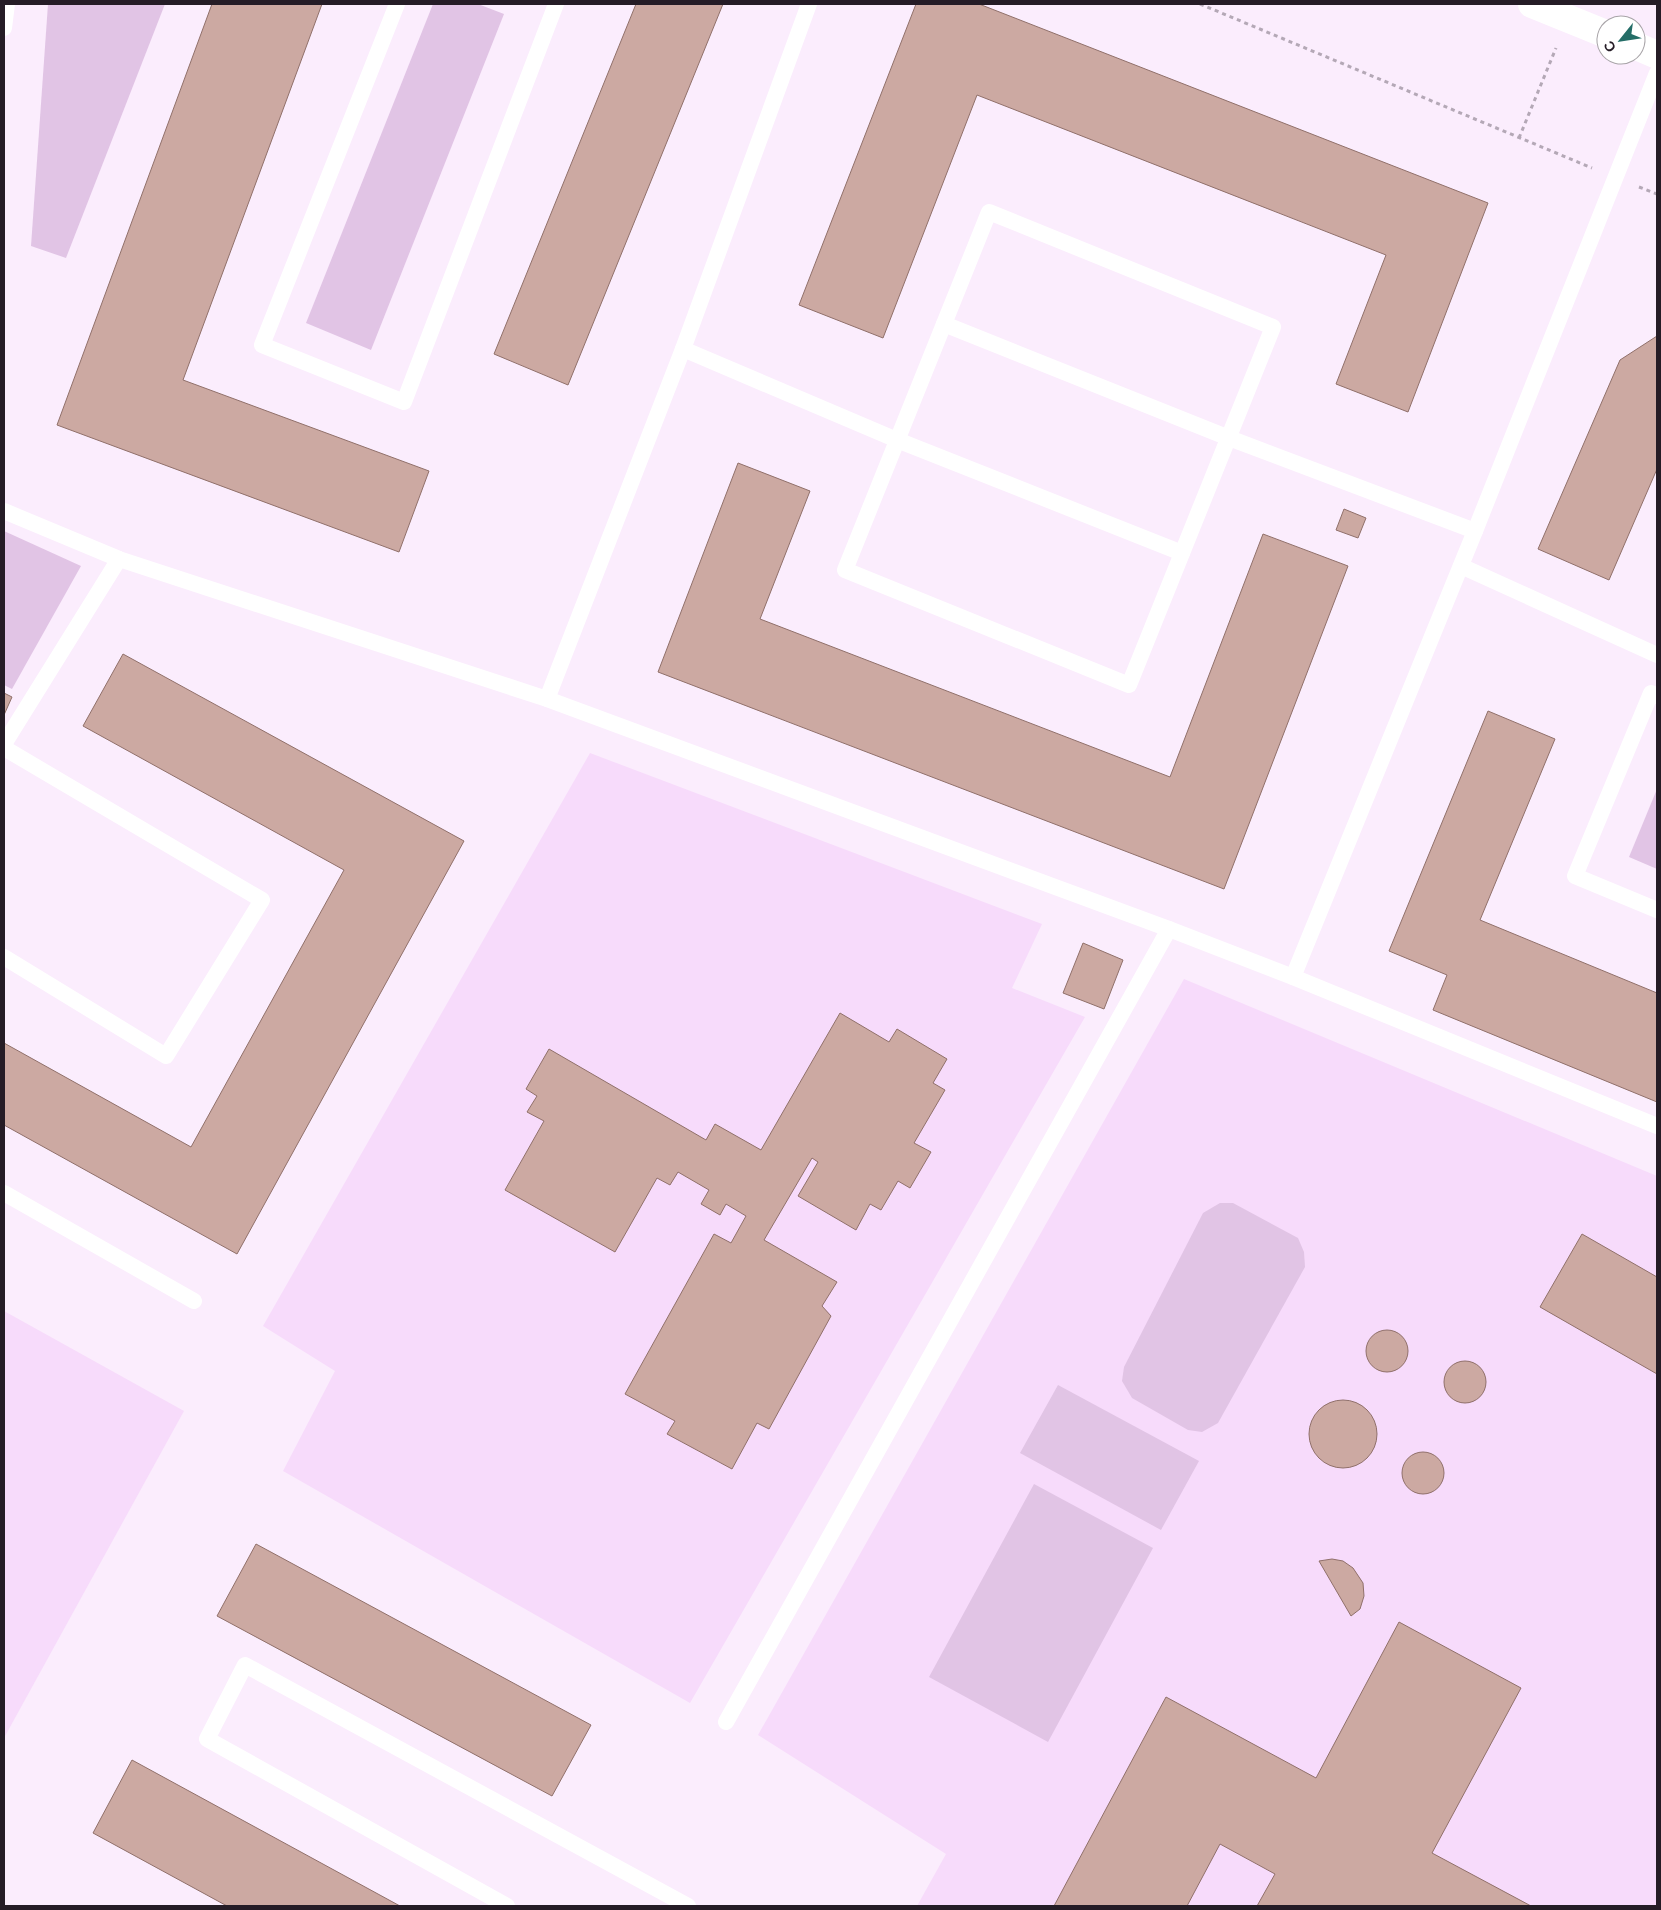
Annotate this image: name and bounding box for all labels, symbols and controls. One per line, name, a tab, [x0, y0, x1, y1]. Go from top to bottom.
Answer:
north arrow	[1596, 15, 1646, 65]
text: С	[1600, 38, 1619, 55]

